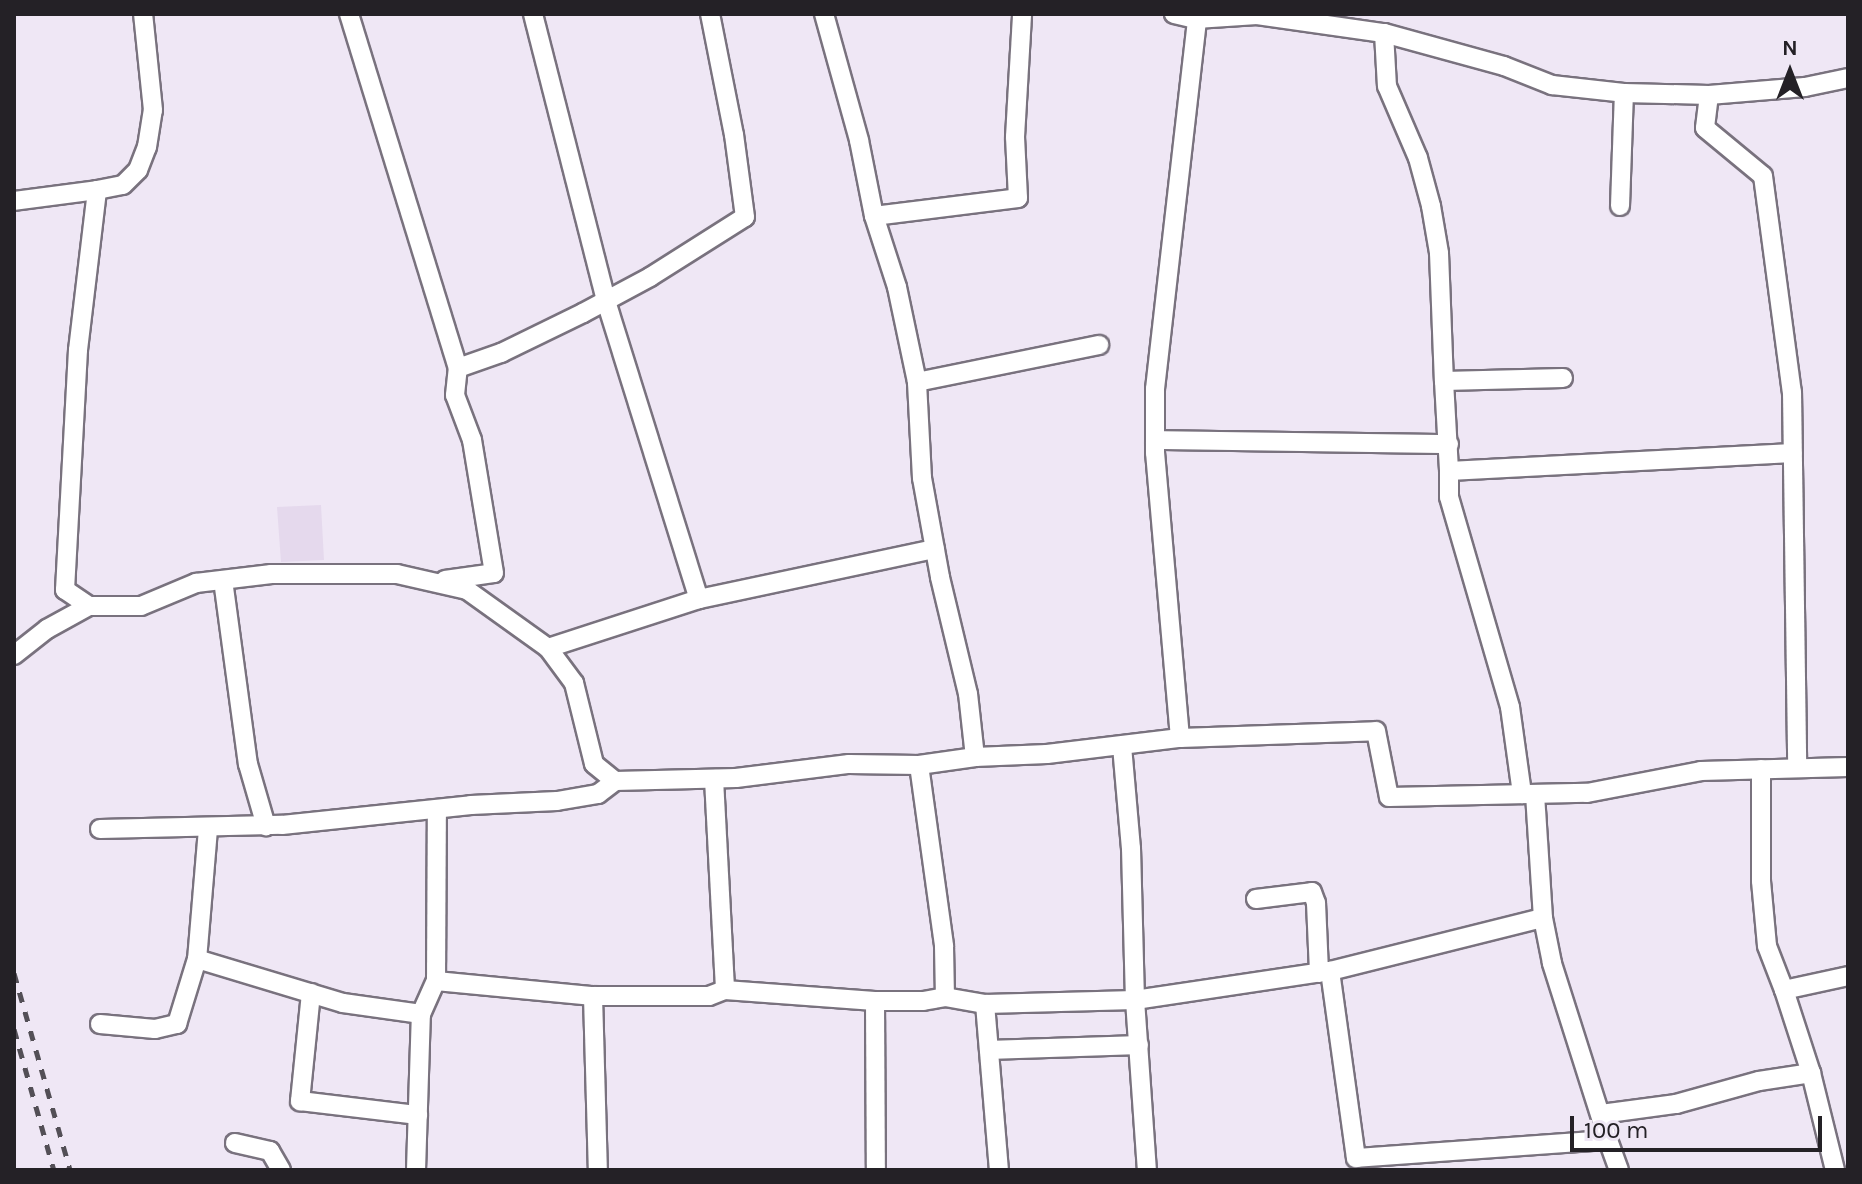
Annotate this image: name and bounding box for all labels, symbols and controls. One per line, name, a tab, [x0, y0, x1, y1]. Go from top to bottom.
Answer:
north arrow	[1750, 32, 1830, 112]
text: N	[1782, 35, 1798, 61]
scale bar	[1574, 1100, 1826, 1150]
text: 100 m	[1584, 1116, 1649, 1144]

